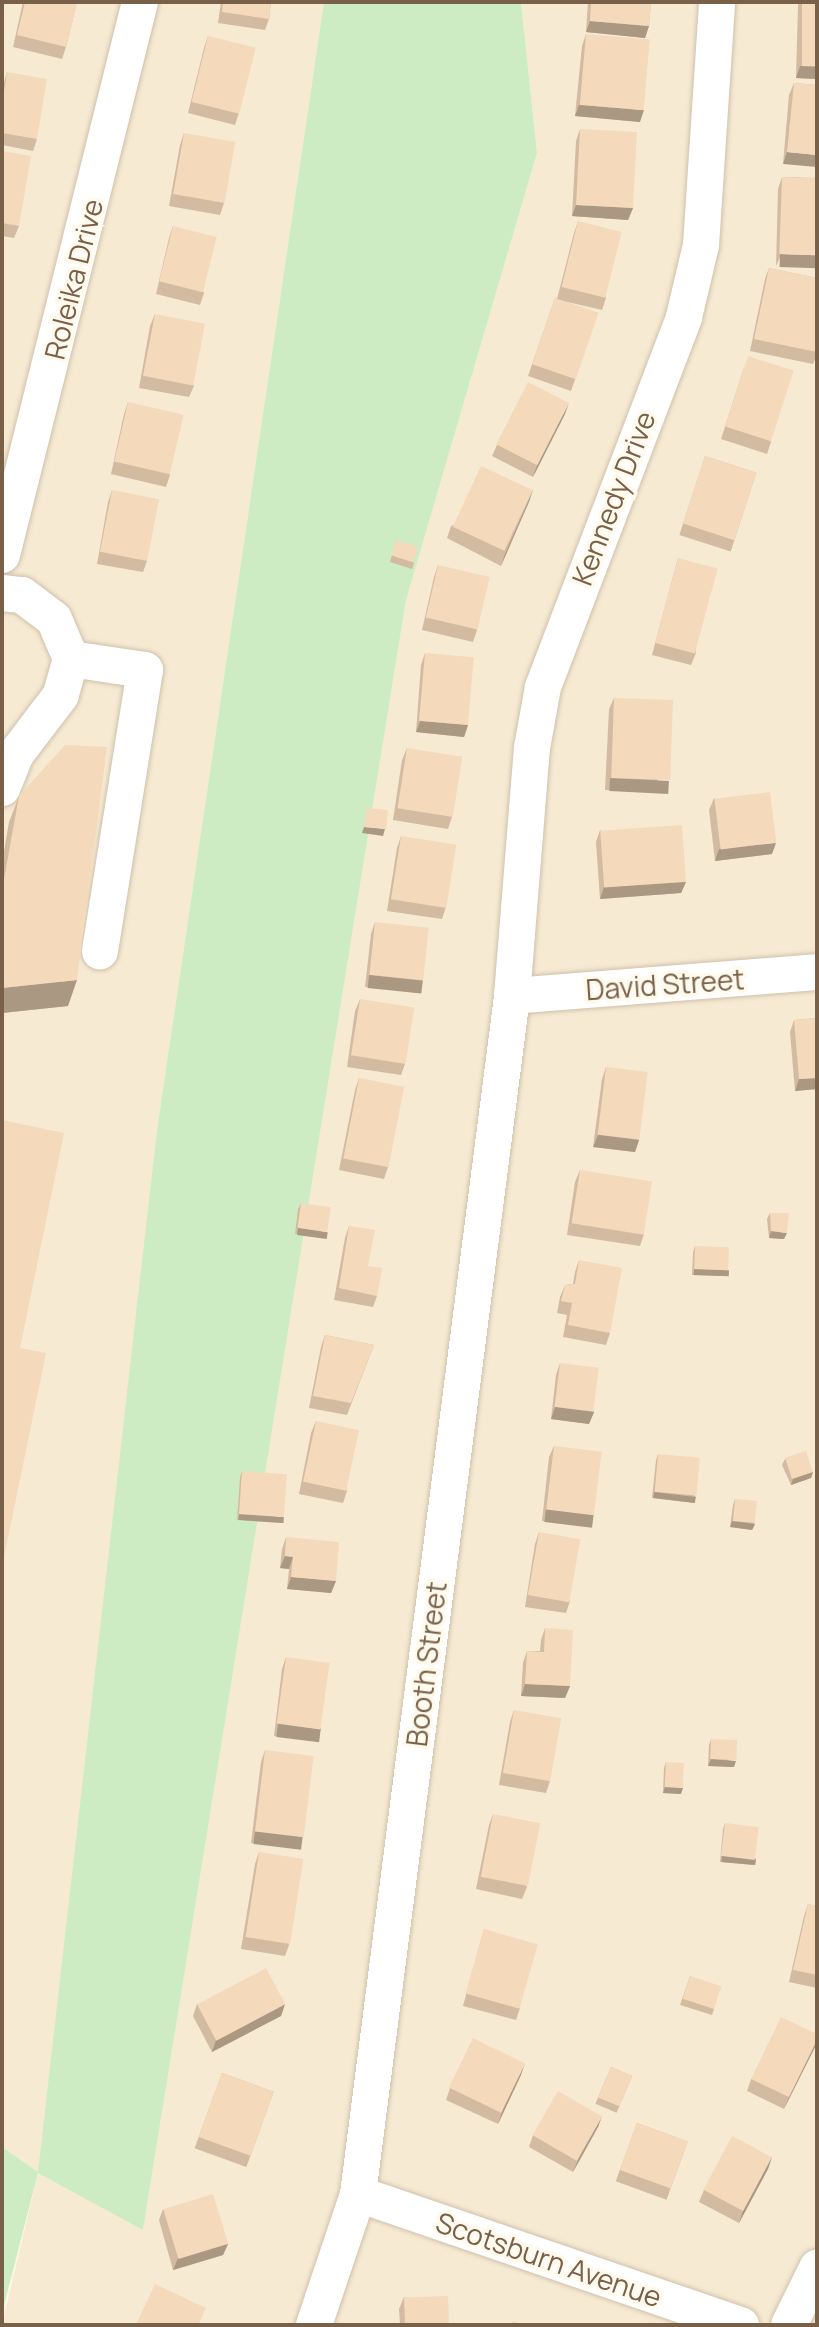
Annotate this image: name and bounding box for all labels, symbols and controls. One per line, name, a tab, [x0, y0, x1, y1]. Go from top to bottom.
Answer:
street label: Roleika Drive	[37, 195, 109, 363]
street label: Kennedy Drive	[564, 406, 662, 590]
street label: David Street	[585, 962, 745, 1006]
street label: Booth Street	[399, 1580, 453, 1748]
street label: Scotsburn Avenue	[432, 2205, 666, 2313]

